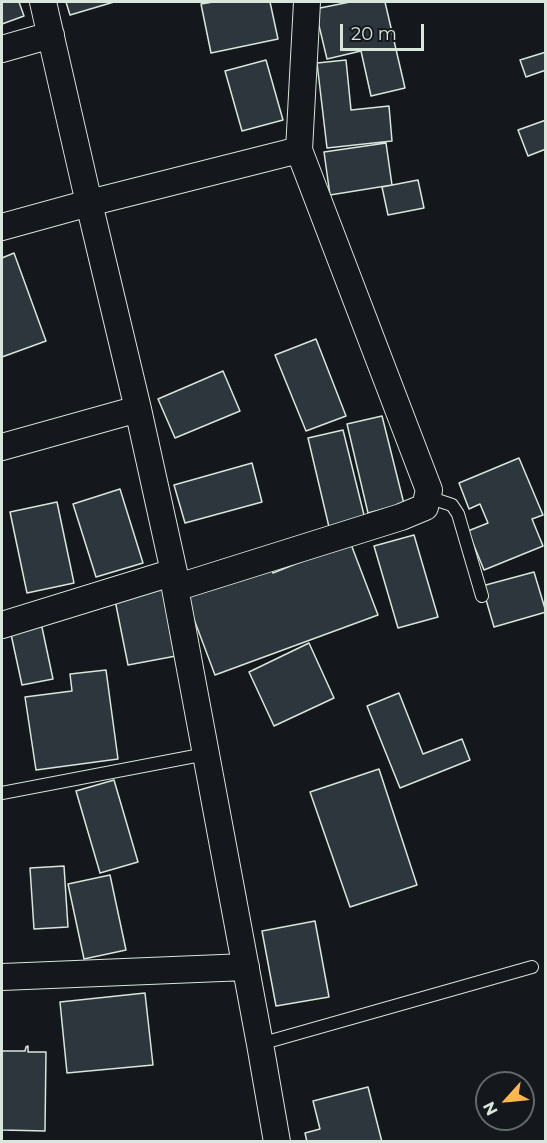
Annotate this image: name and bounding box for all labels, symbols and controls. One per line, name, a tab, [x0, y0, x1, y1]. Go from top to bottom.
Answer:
scale bar	[343, 12, 427, 50]
text: 20 m	[351, 23, 397, 45]
north arrow	[475, 1071, 535, 1131]
text: N	[479, 1098, 502, 1119]

